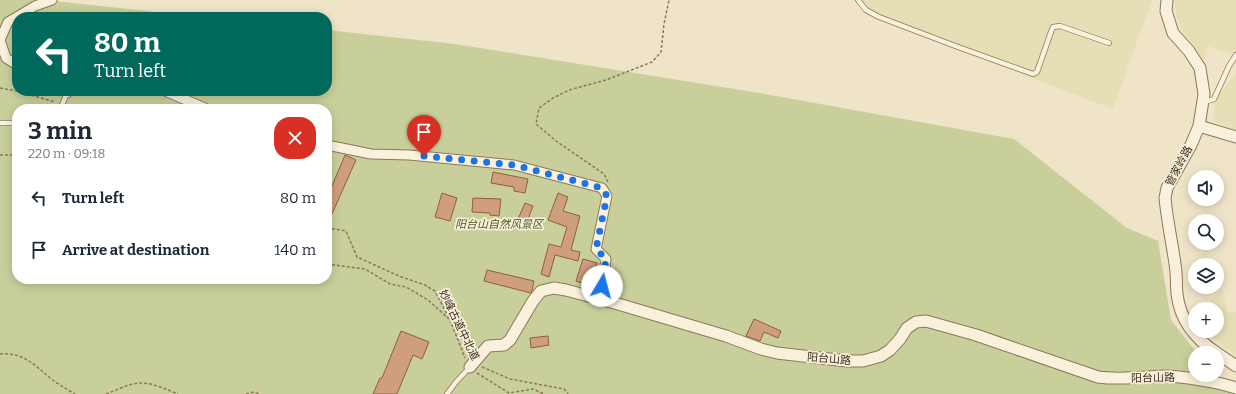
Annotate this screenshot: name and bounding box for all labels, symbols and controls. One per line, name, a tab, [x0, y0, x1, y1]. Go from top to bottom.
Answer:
text: 80 m	[94, 26, 160, 59]
icon: left	[28, 28, 80, 80]
text: Turn left	[94, 60, 166, 82]
pin	[407, 115, 441, 156]
text: 3 min	[28, 117, 92, 145]
button: close	[274, 117, 316, 159]
icon: arrive	[413, 121, 435, 143]
street label: 管家岭路	[1163, 144, 1195, 188]
text: 220 m · 09:18	[28, 146, 105, 161]
map controls	[1188, 170, 1224, 382]
button: sound	[1188, 170, 1224, 206]
icon: left	[28, 187, 50, 209]
text: Turn left	[62, 189, 124, 207]
text: 80 m	[280, 189, 316, 207]
button: search	[1188, 214, 1224, 250]
park label: 阳台山自然风景区	[455, 218, 545, 231]
icon: arrive	[28, 239, 50, 261]
text: Arrive at destination	[62, 241, 209, 259]
text: 140 m	[274, 241, 316, 259]
button: layers	[1188, 258, 1224, 294]
position arrow	[581, 265, 623, 307]
street label: 妙峰古道中北道	[436, 288, 482, 362]
button: +	[1188, 302, 1224, 338]
button: −	[1188, 346, 1224, 382]
street label: 阳台山路	[807, 351, 851, 367]
street label: 阳台山路	[1131, 371, 1175, 385]

